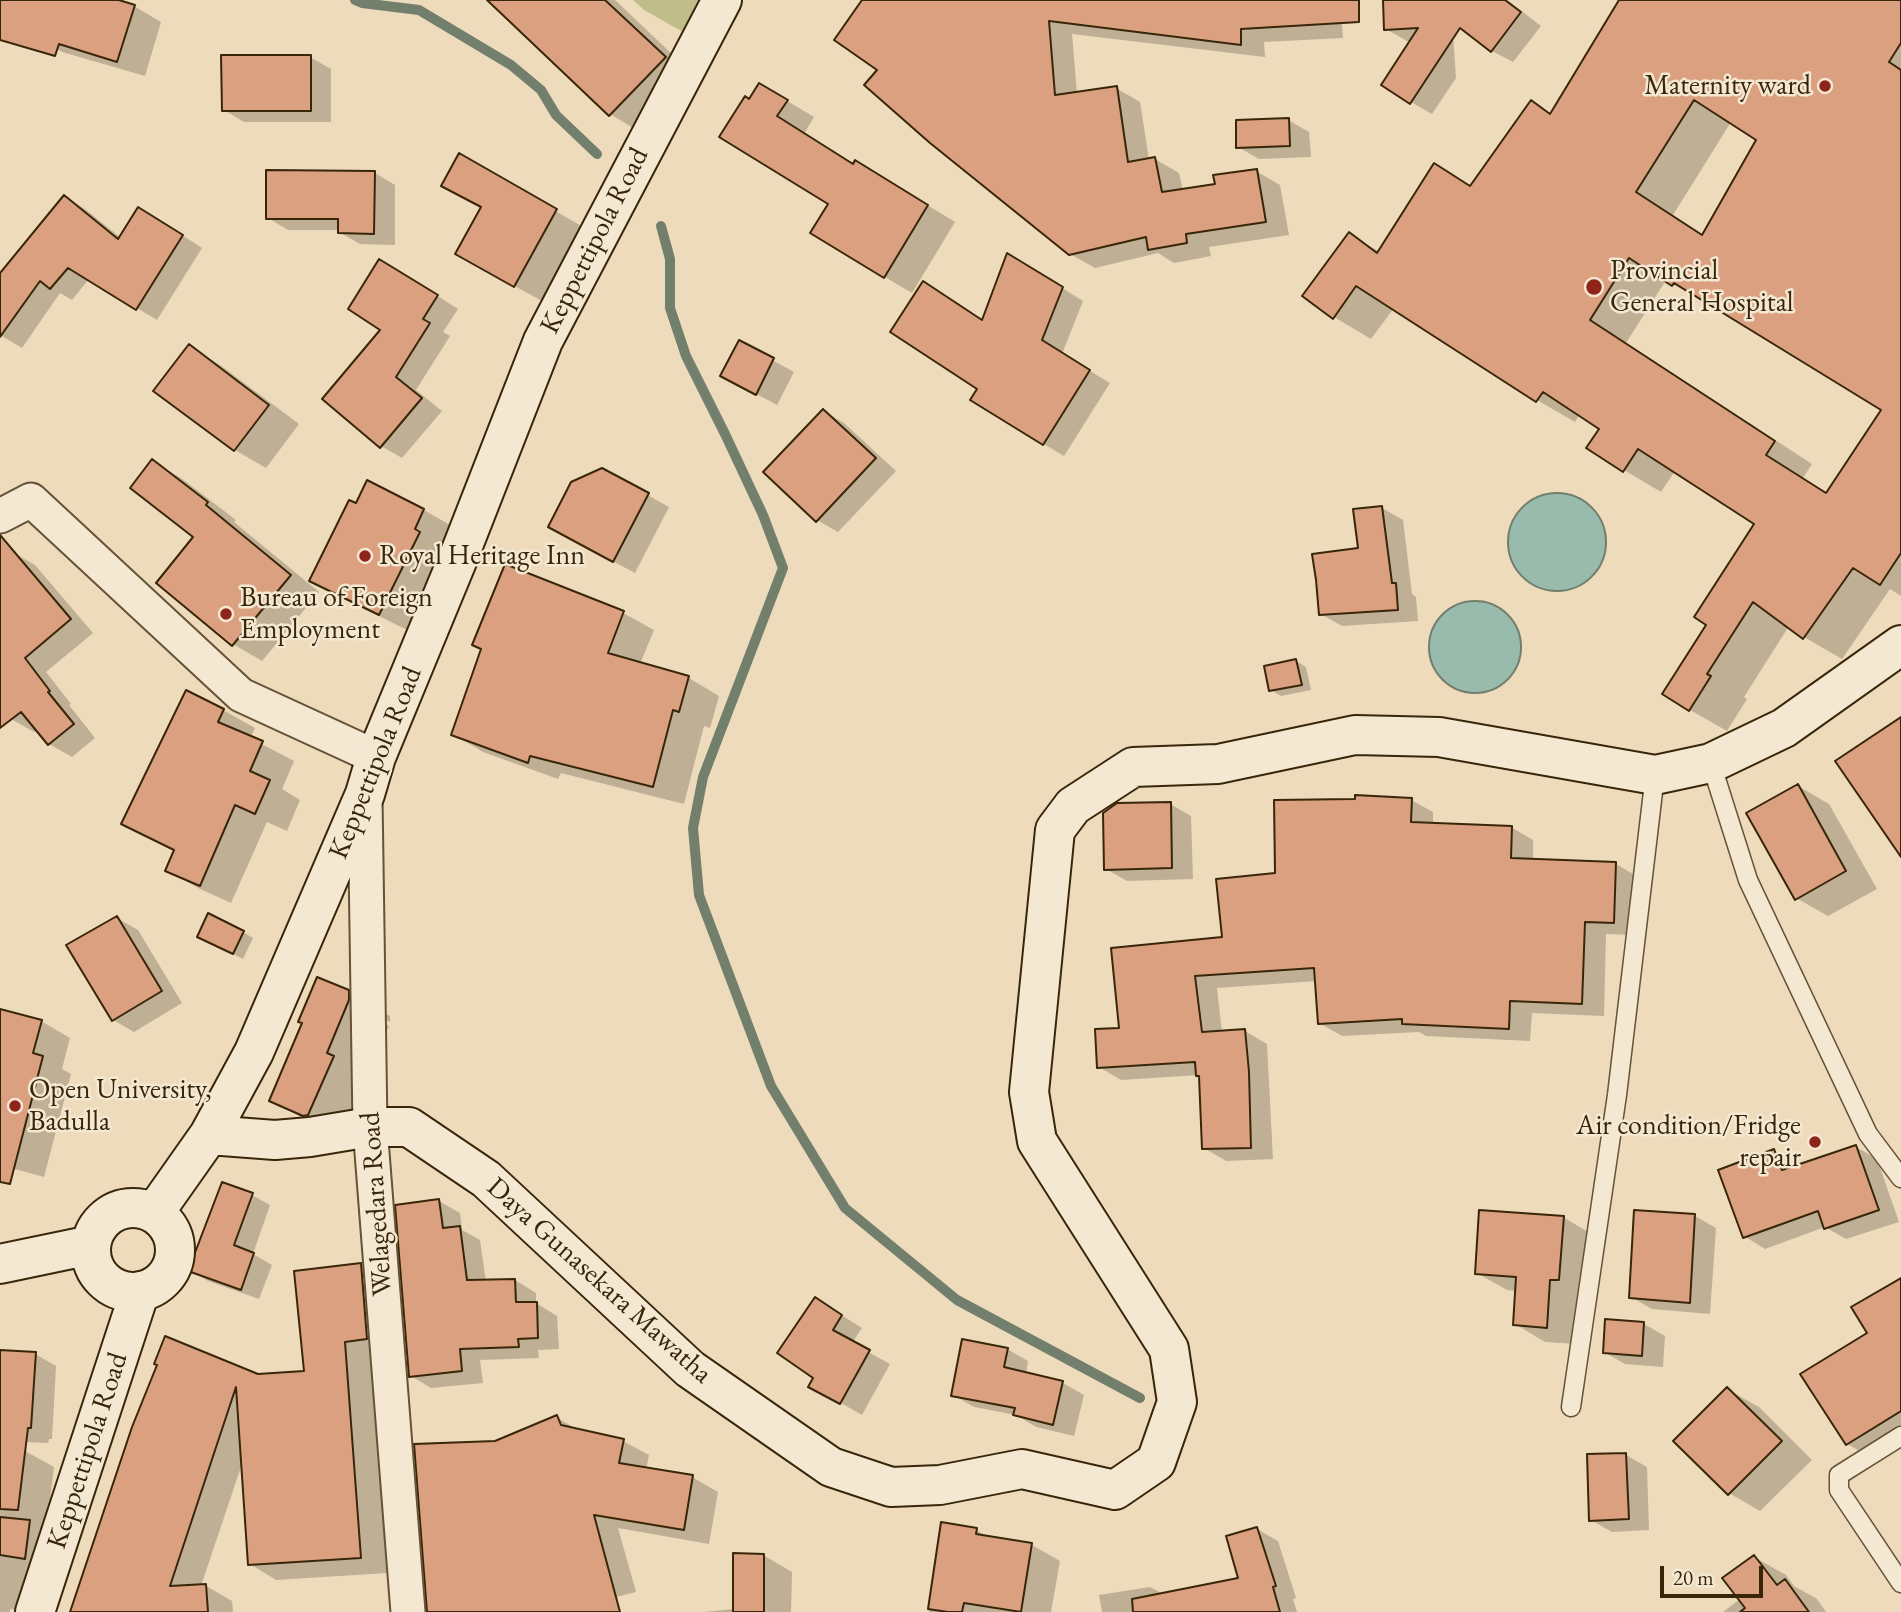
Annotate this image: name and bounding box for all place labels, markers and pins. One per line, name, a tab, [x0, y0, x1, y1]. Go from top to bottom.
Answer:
place label: Maternity ward	[1644, 69, 1811, 103]
marker: Maternity ward	[1817, 78, 1833, 94]
place label: Provincial General Hospital	[1610, 254, 1794, 320]
marker: Provincial General Hospital	[1584, 277, 1604, 297]
place label: Royal Heritage Inn	[379, 539, 585, 573]
marker: Royal Heritage Inn	[357, 548, 373, 564]
place label: Bureau of Foreign Employment	[240, 581, 433, 647]
marker: Bureau of Foreign Employment	[218, 606, 234, 622]
place label: Open University, Badulla	[29, 1073, 212, 1139]
marker: Open University, Badulla	[7, 1098, 23, 1114]
place label: Air condition/Fridge repair	[1576, 1109, 1801, 1175]
marker: Air condition/Fridge repair	[1807, 1134, 1823, 1150]

